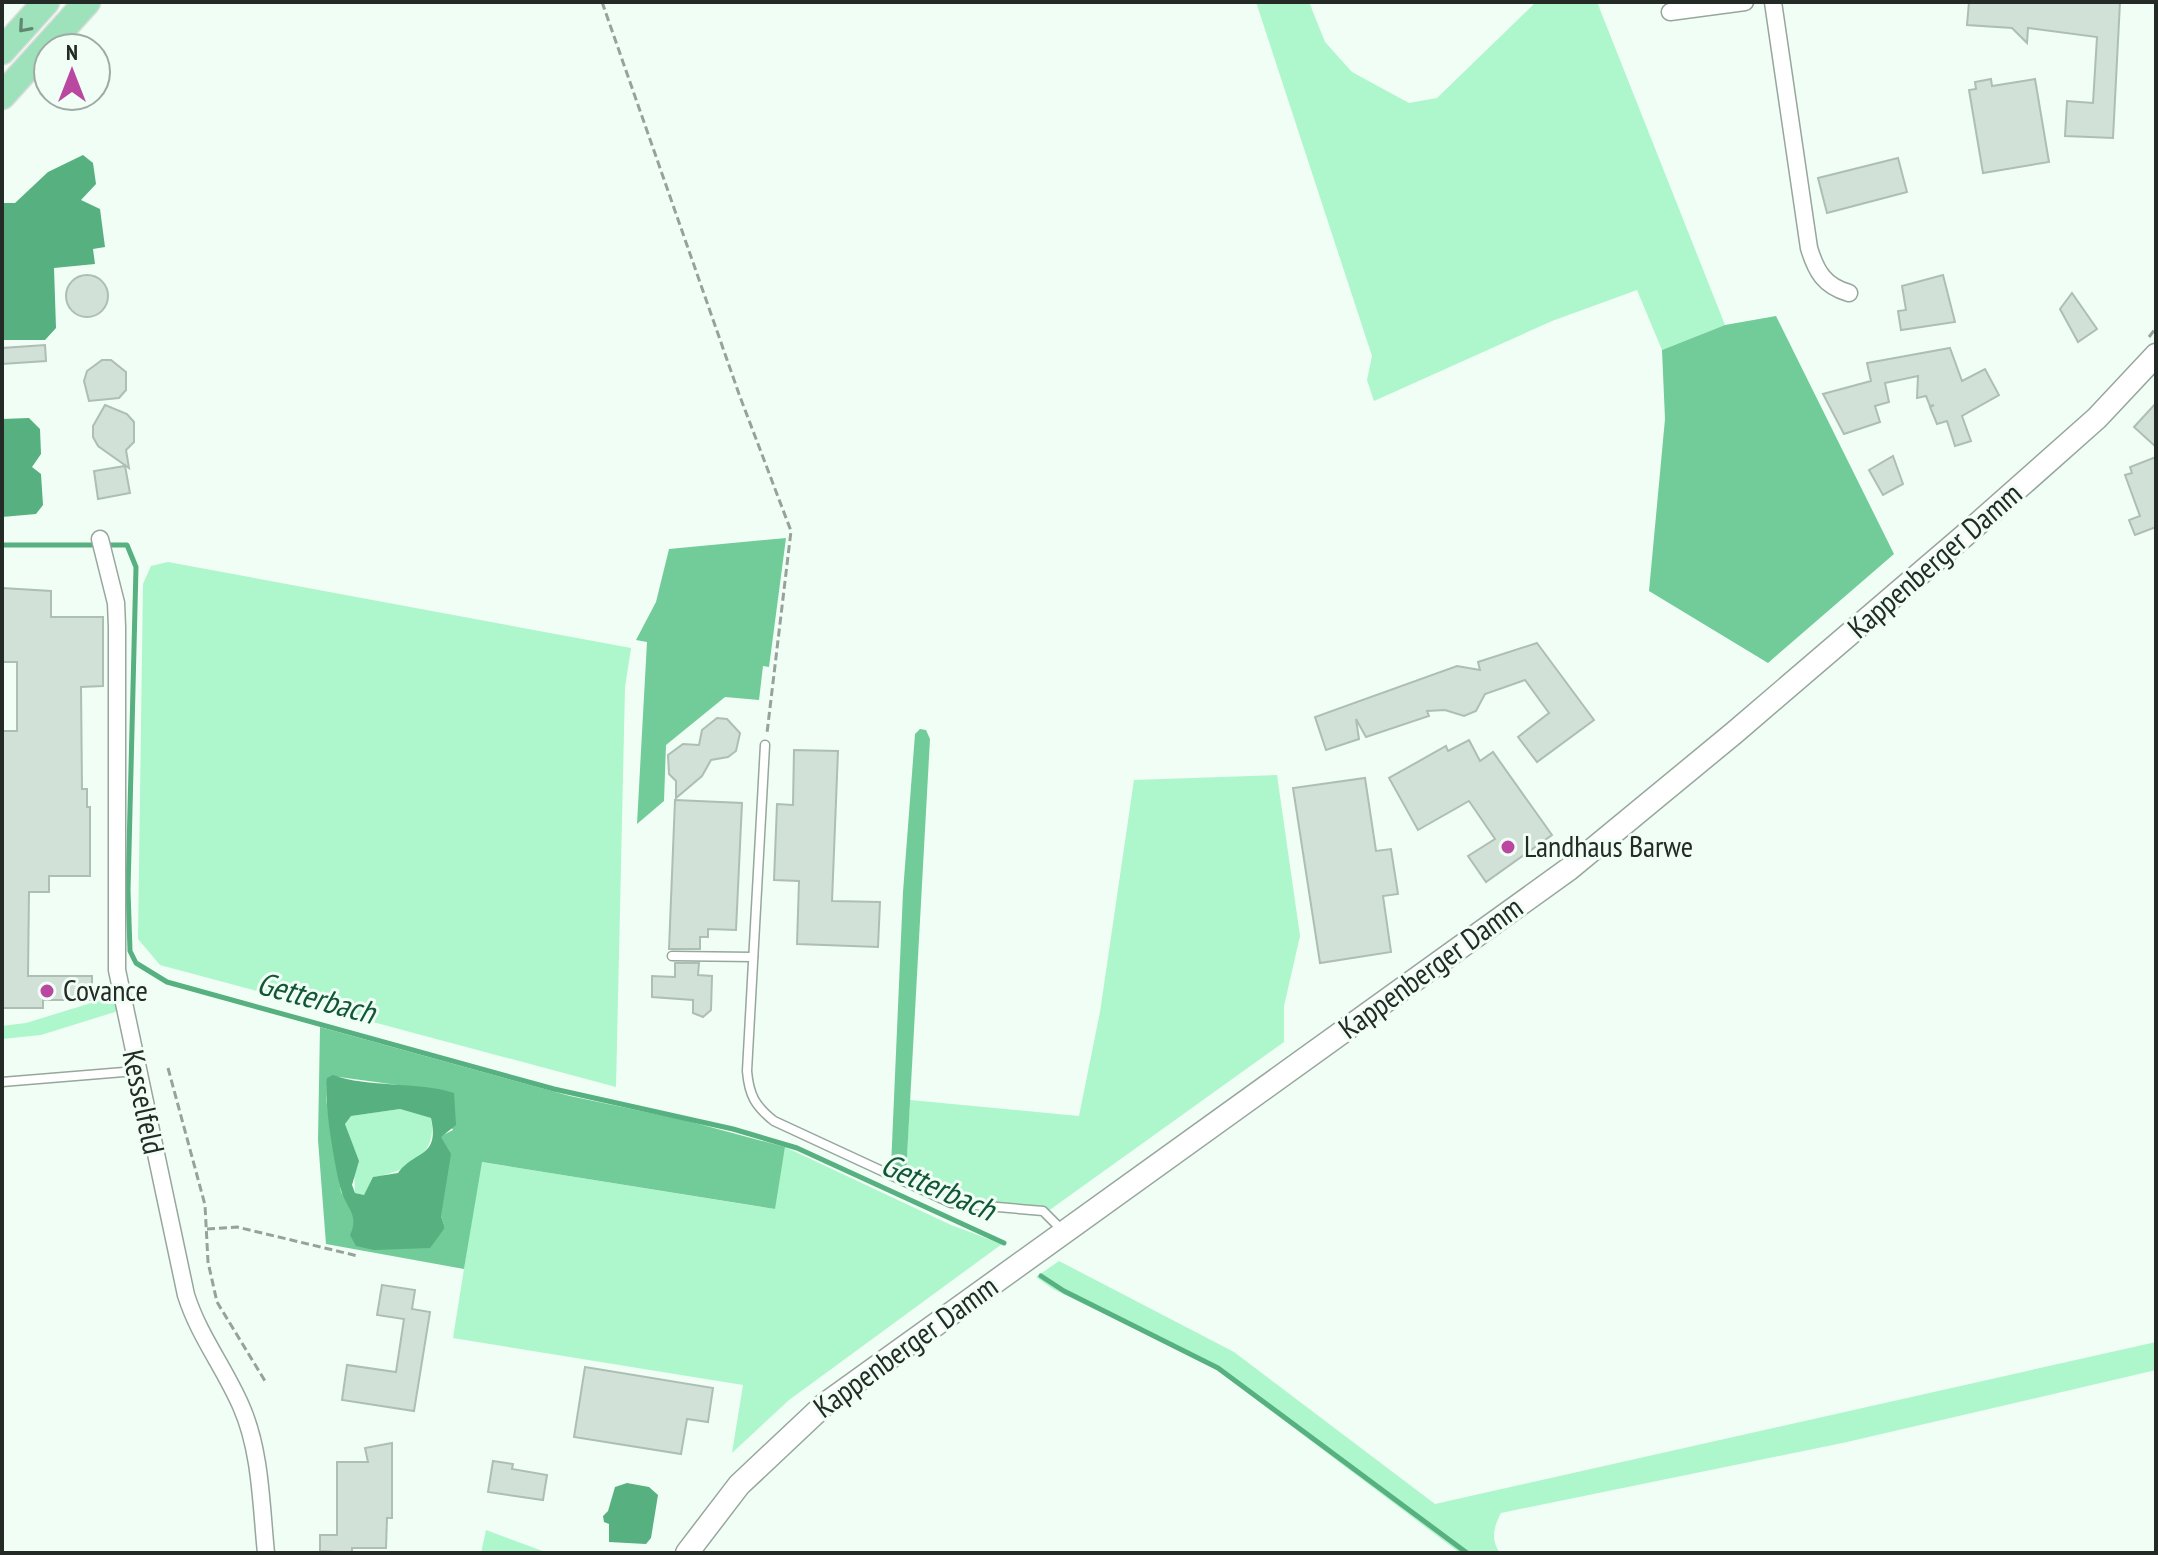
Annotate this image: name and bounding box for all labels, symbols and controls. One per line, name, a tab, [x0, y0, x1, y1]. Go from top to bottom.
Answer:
one-way arrow	[19, 17, 34, 32]
north arrow	[32, 32, 112, 112]
text: N	[66, 38, 78, 66]
street label: Kappenberger Damm	[1839, 474, 2029, 646]
place label: Landhaus Barwe	[1524, 826, 1693, 865]
marker: Landhaus Barwe	[1499, 838, 1517, 856]
street label: Kappenberger Damm	[1330, 887, 1530, 1047]
water label: Getterbach	[253, 961, 382, 1033]
place label: Covance	[63, 970, 148, 1009]
marker: Covance	[38, 982, 56, 1000]
street label: Kesselfeld	[114, 1046, 175, 1157]
water label: Getterbach	[875, 1142, 1004, 1231]
street label: Kappenberger Damm	[805, 1266, 1005, 1426]

